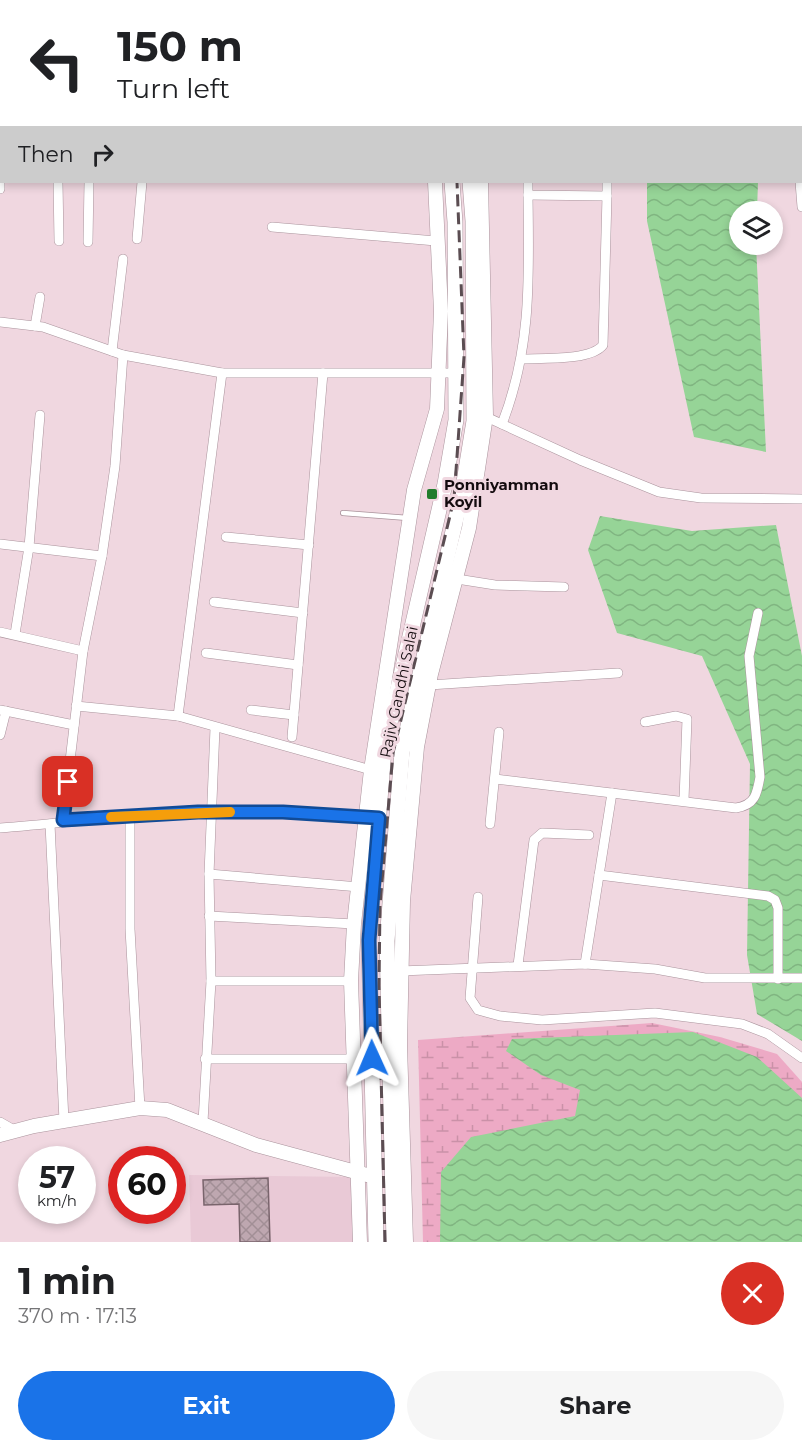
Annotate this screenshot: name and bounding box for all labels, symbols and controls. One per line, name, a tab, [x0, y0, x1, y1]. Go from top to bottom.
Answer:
text: 150 m	[117, 20, 243, 72]
icon: left	[18, 24, 96, 102]
text: Turn left	[117, 72, 230, 105]
icon: right	[86, 138, 119, 171]
text: Then	[18, 141, 74, 168]
map controls	[729, 201, 783, 255]
button: layers	[729, 201, 783, 255]
place label: Ponniyamman Koyil	[444, 475, 559, 511]
marker: Ponniyamman Koyil	[425, 487, 439, 501]
street label: Rajiv Gandhi Salai	[375, 625, 422, 759]
pin	[42, 756, 93, 807]
icon: arrive	[51, 765, 84, 798]
position arrow	[340, 1026, 404, 1090]
speed limit sign: 60	[108, 1146, 186, 1224]
text: 57	[39, 1159, 75, 1196]
text: km/h	[37, 1191, 77, 1210]
text: 1 min	[18, 1259, 116, 1303]
button: close	[721, 1262, 784, 1325]
text: 370 m · 17:13	[18, 1304, 137, 1328]
button: Exit	[18, 1371, 395, 1440]
button: Share	[407, 1371, 784, 1440]

